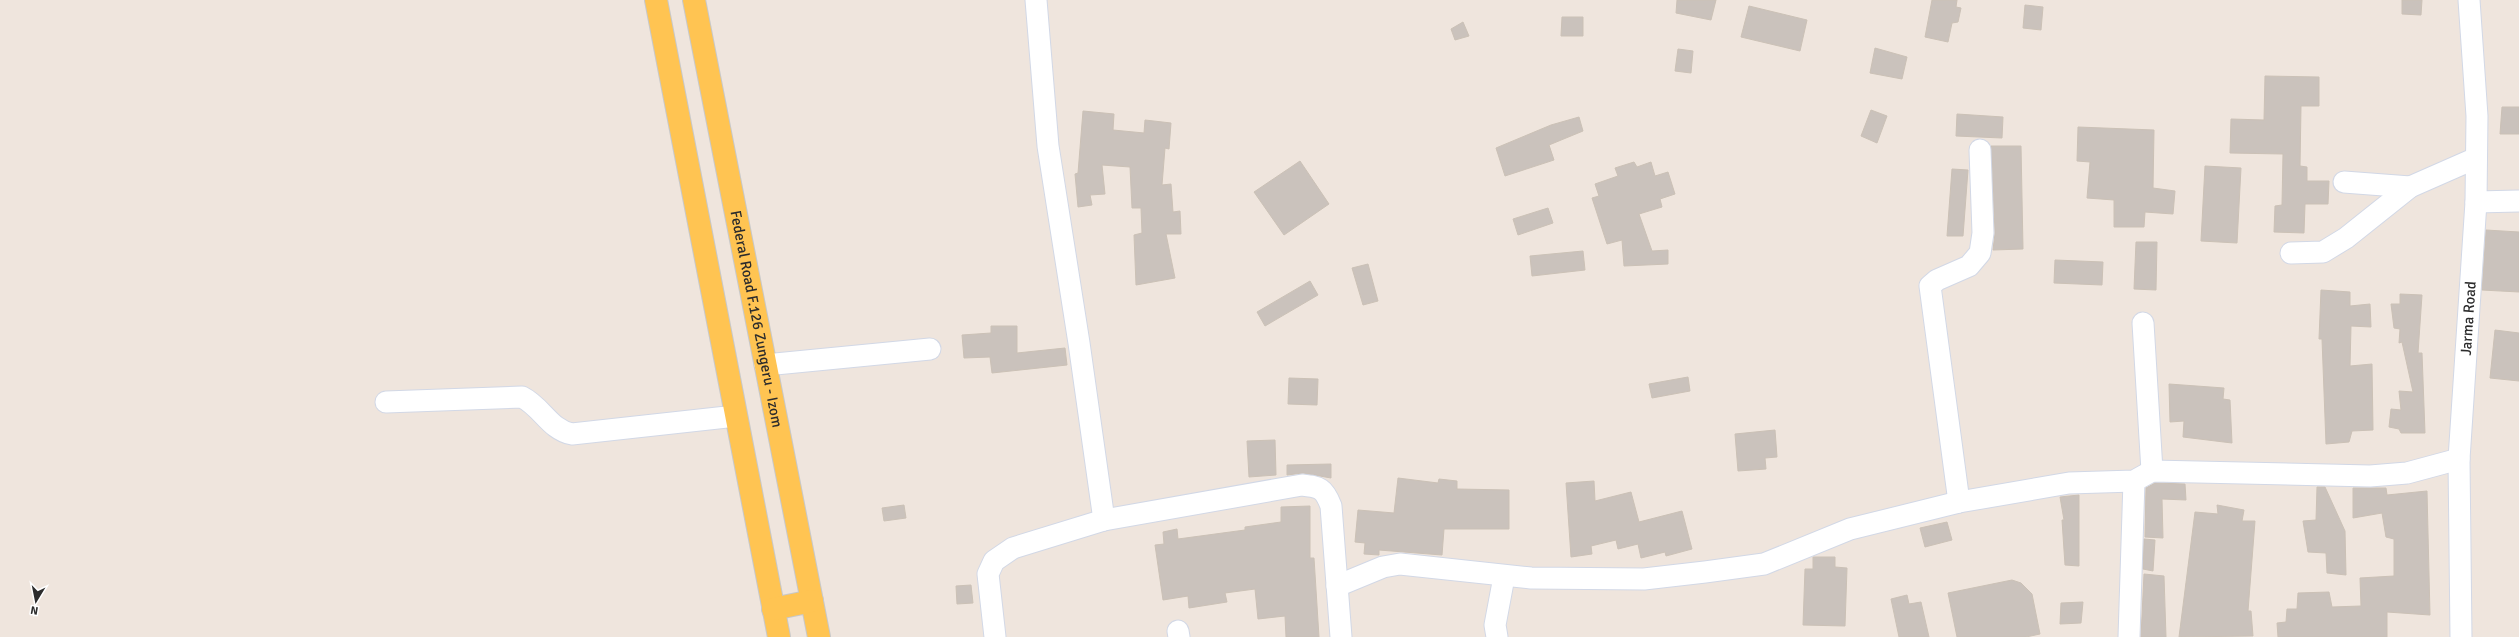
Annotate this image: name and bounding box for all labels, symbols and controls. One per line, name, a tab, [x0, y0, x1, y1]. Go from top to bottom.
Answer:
street label: Federal Road F.126 Zungeru - Izom	[726, 209, 787, 429]
street label: Jarma Road	[2457, 281, 2480, 356]
north arrow	[16, 581, 56, 621]
text: N	[29, 603, 39, 617]

